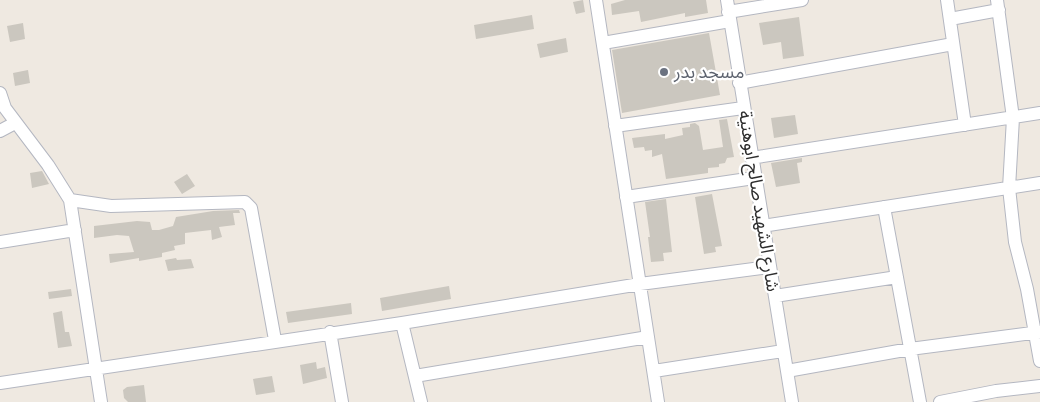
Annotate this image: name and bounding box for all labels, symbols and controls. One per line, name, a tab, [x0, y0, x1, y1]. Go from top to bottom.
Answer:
place label: مسجد بدر	[673, 60, 744, 85]
marker: مسجد بدر	[658, 66, 670, 78]
street label: شارع الشهيد صالح ابوهنية	[731, 109, 785, 294]

